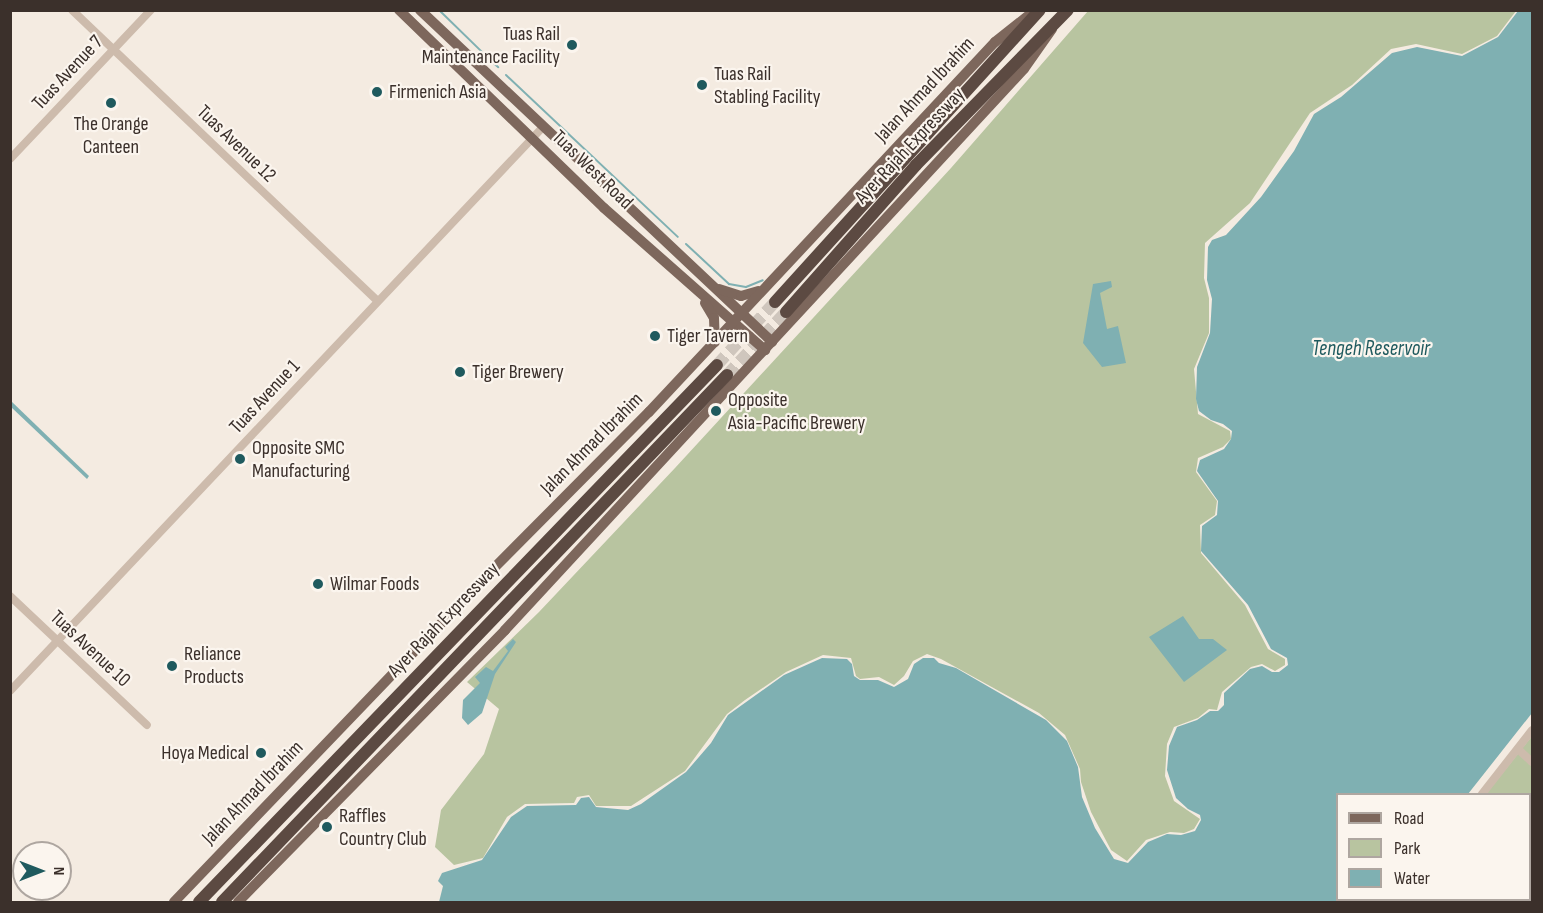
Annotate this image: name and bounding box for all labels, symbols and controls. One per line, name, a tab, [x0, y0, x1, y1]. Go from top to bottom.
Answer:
place label: Tuas Rail Maintenance Facility	[422, 22, 560, 69]
street label: Tuas Avenue 7	[27, 31, 109, 115]
street label: Jalan Ahmad Ibrahim	[870, 32, 980, 148]
marker: Tuas Rail Maintenance Facility	[565, 38, 579, 52]
place label: Tuas Rail Stabling Facility	[714, 62, 820, 109]
marker: Tuas Rail Stabling Facility	[695, 78, 709, 92]
place label: Firmenich Asia	[389, 80, 486, 104]
street label: Ayer Rajah Expressway	[850, 83, 970, 209]
marker: Firmenich Asia	[370, 85, 384, 99]
marker: The Orange Canteen	[104, 96, 118, 110]
street label: Tuas Avenue 12	[191, 100, 281, 188]
place label: The Orange Canteen	[73, 112, 149, 159]
street label: Tuas West Road	[546, 125, 638, 215]
place label: Tiger Tavern	[667, 324, 748, 348]
marker: Tiger Tavern	[648, 329, 662, 343]
water label: Tengeh Reservoir	[1312, 336, 1430, 362]
street label: Tuas Avenue 1	[225, 355, 305, 439]
place label: Tiger Brewery	[472, 360, 564, 384]
marker: Tiger Brewery	[453, 365, 467, 379]
street label: Jalan Ahmad Ibrahim	[536, 388, 648, 500]
place label: Opposite Asia-Pacific Brewery	[728, 388, 865, 435]
marker: Opposite Asia-Pacific Brewery	[709, 404, 723, 418]
place label: Opposite SMC Manufacturing	[252, 436, 350, 483]
marker: Opposite SMC Manufacturing	[233, 452, 247, 466]
street label: Ayer Rajah Expressway	[383, 558, 505, 682]
place label: Wilmar Foods	[330, 572, 419, 596]
marker: Wilmar Foods	[311, 577, 325, 591]
street label: Tuas Avenue 10	[45, 606, 135, 692]
place label: Reliance Products	[184, 642, 244, 689]
marker: Reliance Products	[165, 659, 179, 673]
street label: Jalan Ahmad Ibrahim	[197, 736, 309, 850]
place label: Hoya Medical	[161, 741, 249, 765]
marker: Hoya Medical	[254, 746, 268, 760]
legend	[1336, 793, 1531, 901]
place label: Raffles Country Club	[339, 804, 427, 851]
text: Road	[1394, 808, 1424, 829]
marker: Raffles Country Club	[320, 820, 334, 834]
text: Park	[1394, 838, 1420, 859]
north arrow	[12, 841, 72, 901]
text: N	[49, 867, 68, 875]
text: Water	[1394, 868, 1430, 889]

